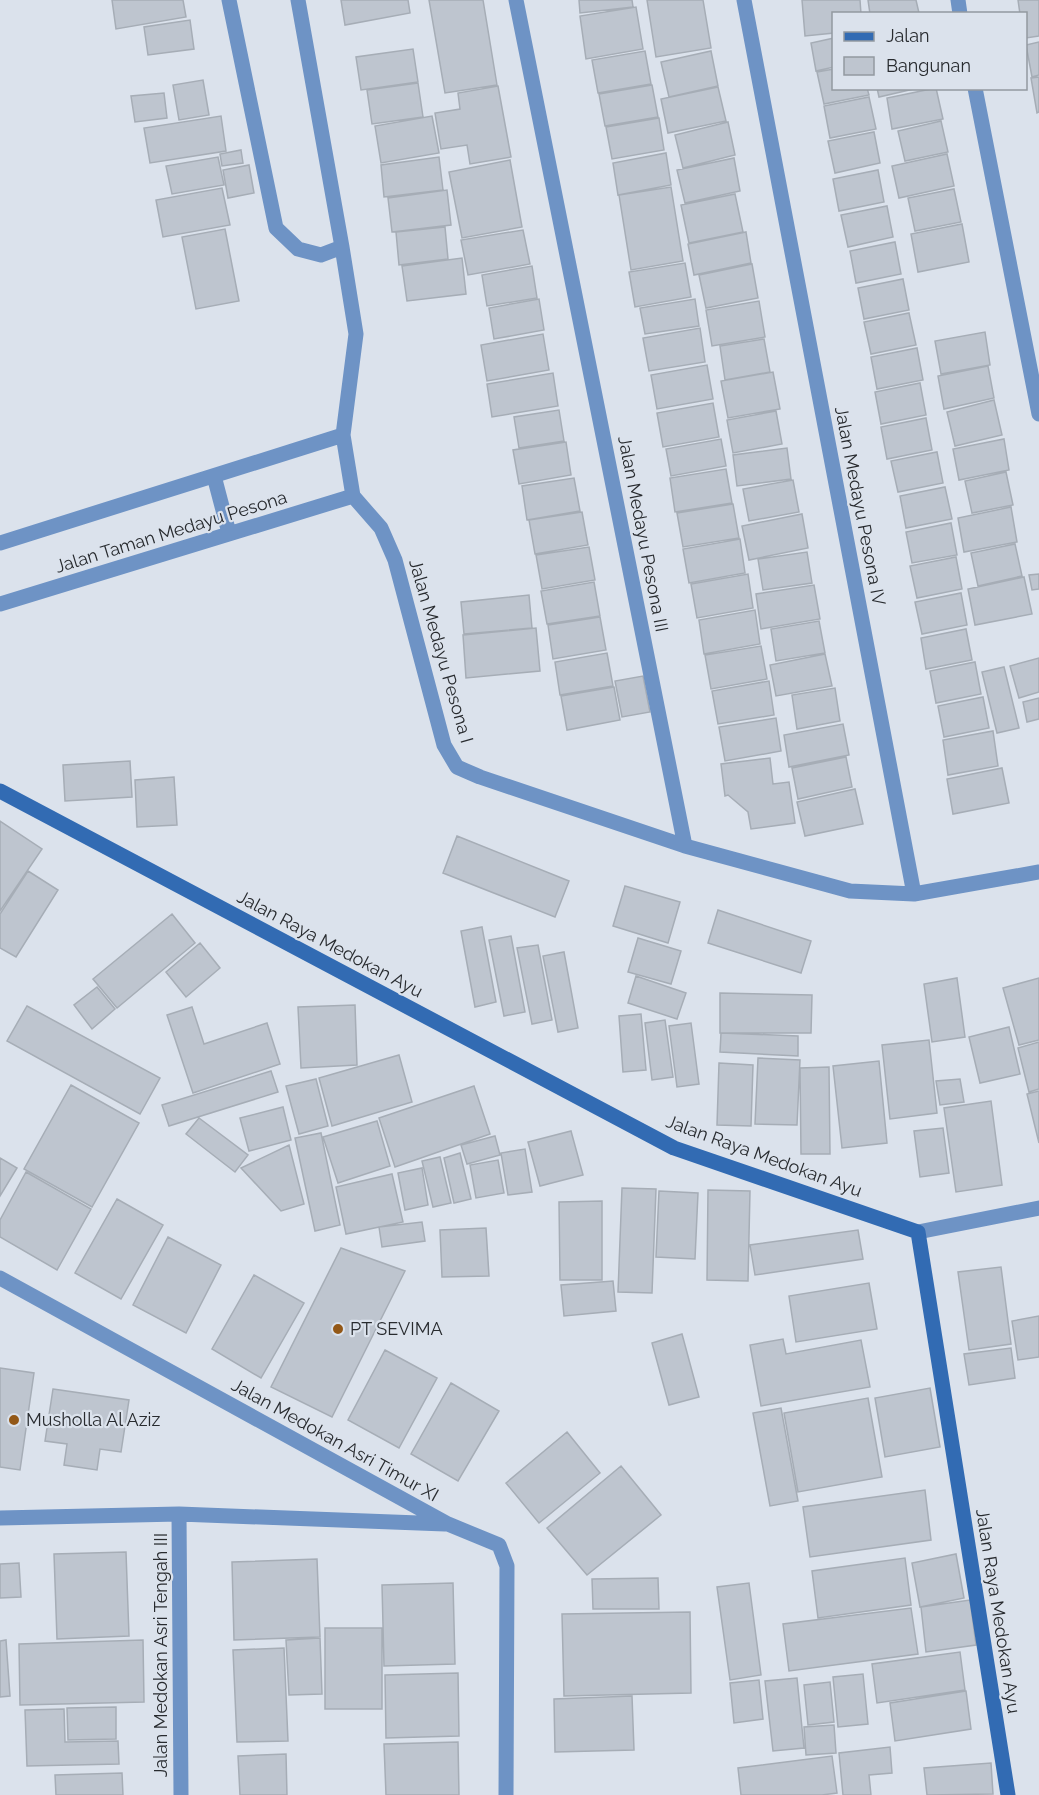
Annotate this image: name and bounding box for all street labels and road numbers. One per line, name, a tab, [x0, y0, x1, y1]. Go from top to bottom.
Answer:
street label: Jalan Medayu Pesona IV	[831, 404, 890, 607]
street label: Jalan Medayu Pesona III	[614, 434, 673, 634]
street label: Jalan Taman Medayu Pesona	[52, 486, 289, 577]
street label: Jalan Medayu Pesona I	[405, 556, 478, 745]
street label: Jalan Raya Medokan Ayu	[234, 886, 427, 1001]
street label: Jalan Raya Medokan Ayu	[663, 1110, 865, 1201]
street label: Jalan Medokan Asri Timur XI	[228, 1374, 442, 1505]
street label: Jalan Raya Medokan Ayu	[972, 1507, 1025, 1715]
street label: Jalan Medokan Asri Tengah III	[150, 1533, 171, 1777]

